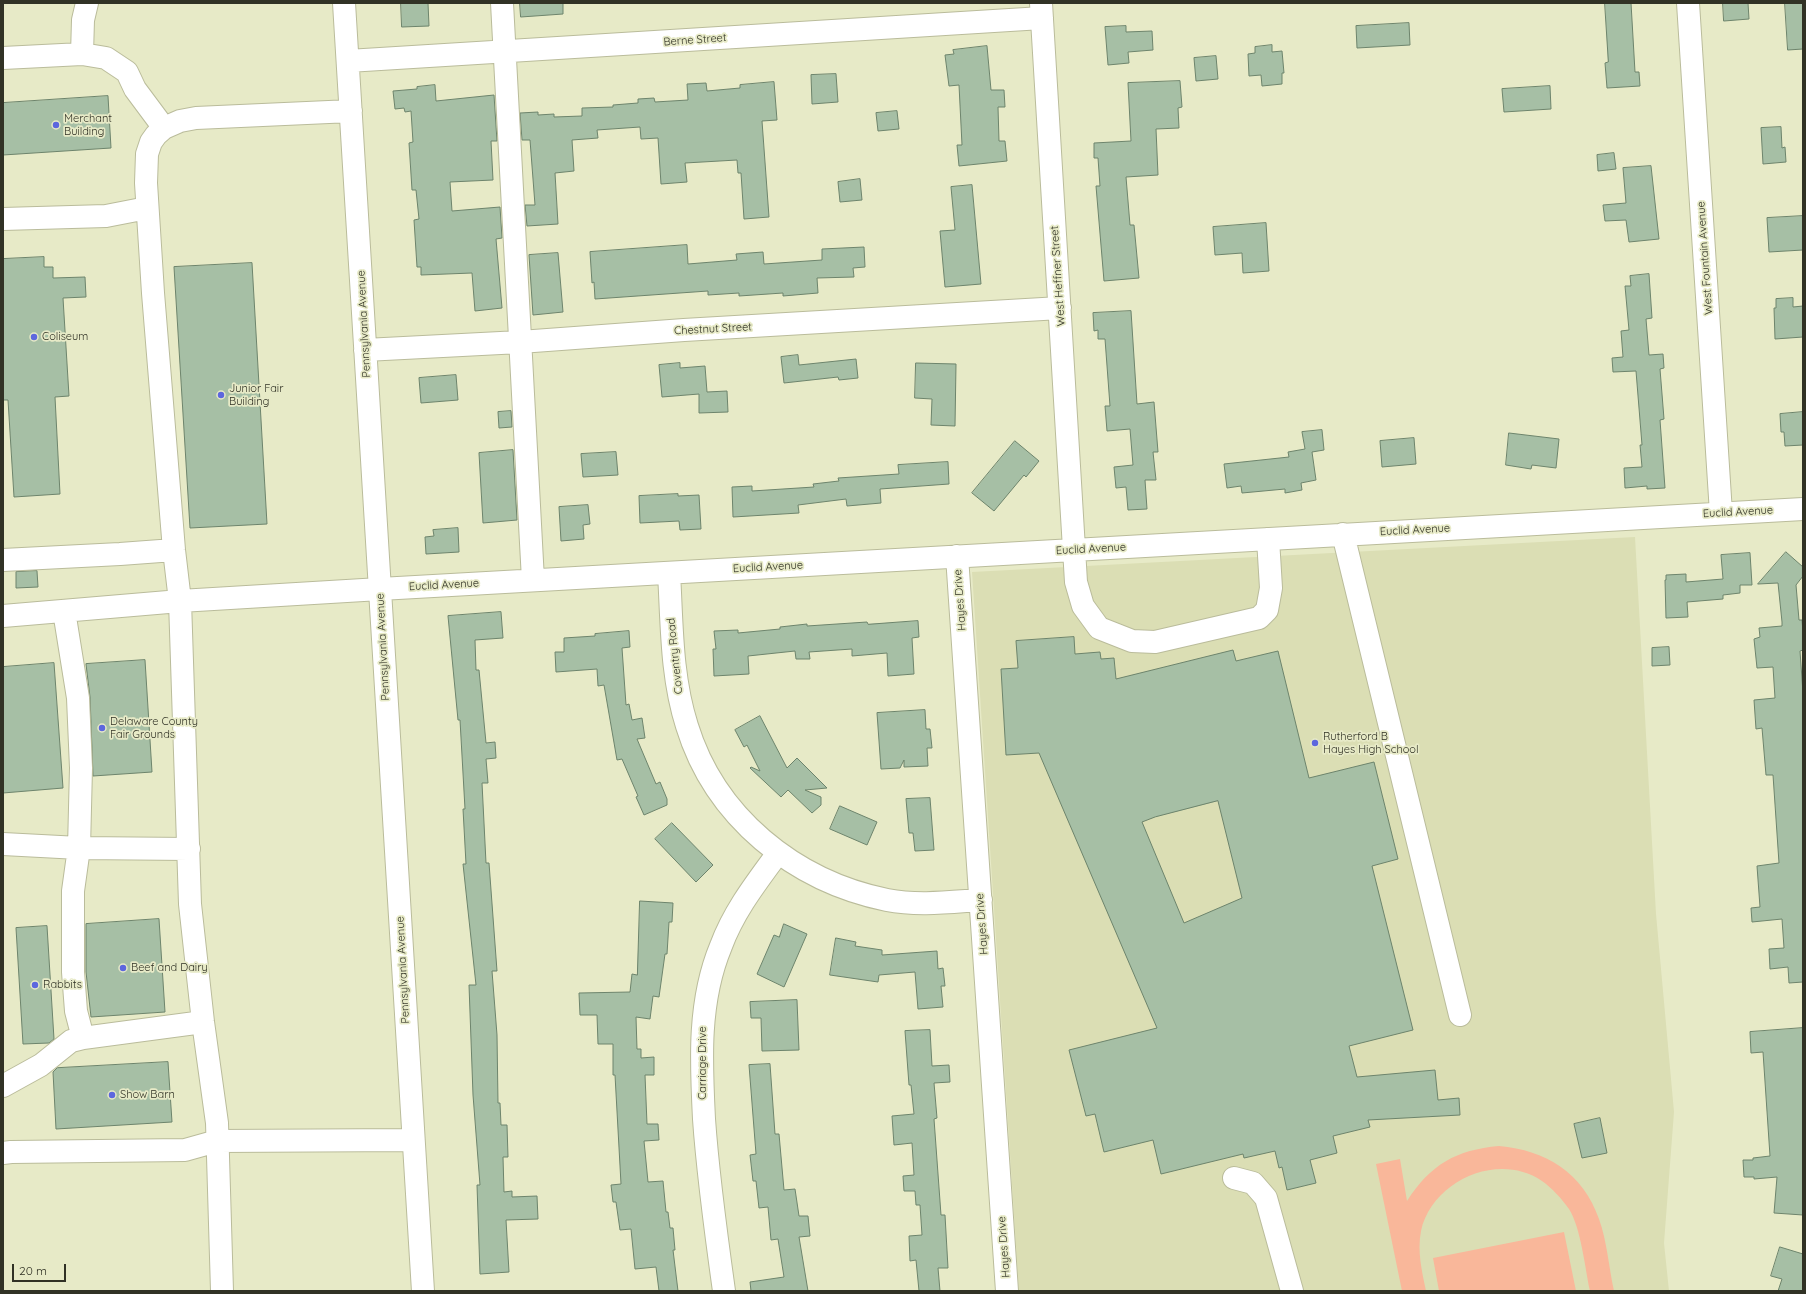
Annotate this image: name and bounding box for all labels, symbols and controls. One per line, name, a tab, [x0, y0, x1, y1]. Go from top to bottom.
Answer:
street label: Berne Street	[663, 31, 727, 49]
place label: Merchant Building	[64, 112, 112, 138]
marker: Merchant Building	[51, 120, 61, 130]
street label: West Fountain Avenue	[1694, 201, 1716, 315]
street label: West Heffner Street	[1048, 225, 1068, 327]
street label: Pennsylvania Avenue	[355, 270, 373, 378]
street label: Chestnut Street	[674, 320, 752, 338]
place label: Coliseum	[42, 330, 88, 344]
marker: Coliseum	[29, 332, 39, 342]
place label: Junior Fair Building	[229, 382, 283, 408]
marker: Junior Fair Building	[216, 390, 226, 400]
street label: Euclid Avenue	[1703, 504, 1773, 520]
street label: Euclid Avenue	[1380, 522, 1450, 538]
street label: Euclid Avenue	[1056, 541, 1126, 557]
street label: Euclid Avenue	[733, 559, 803, 575]
street label: Hayes Drive	[951, 569, 969, 631]
street label: Euclid Avenue	[409, 577, 479, 593]
street label: Pennsylvania Avenue	[374, 593, 392, 701]
street label: Coventry Road	[664, 617, 686, 695]
place label: Delaware County Fair Grounds	[110, 715, 198, 741]
marker: Delaware County Fair Grounds	[97, 723, 107, 733]
place label: Rutherford B Hayes High School	[1323, 730, 1418, 756]
marker: Rutherford B Hayes High School	[1310, 738, 1320, 748]
street label: Hayes Drive	[973, 893, 991, 955]
street label: Pennsylvania Avenue	[394, 916, 412, 1024]
place label: Beef and Dairy	[131, 961, 208, 975]
marker: Beef and Dairy	[118, 963, 128, 973]
place label: Rabbits	[43, 978, 82, 992]
marker: Rabbits	[30, 980, 40, 990]
street label: Carriage Drive	[696, 1026, 710, 1100]
place label: Show Barn	[120, 1088, 175, 1102]
marker: Show Barn	[107, 1090, 117, 1100]
street label: Hayes Drive	[995, 1216, 1013, 1278]
scale bar	[14, 1256, 68, 1282]
text: 20 m	[19, 1263, 47, 1278]

